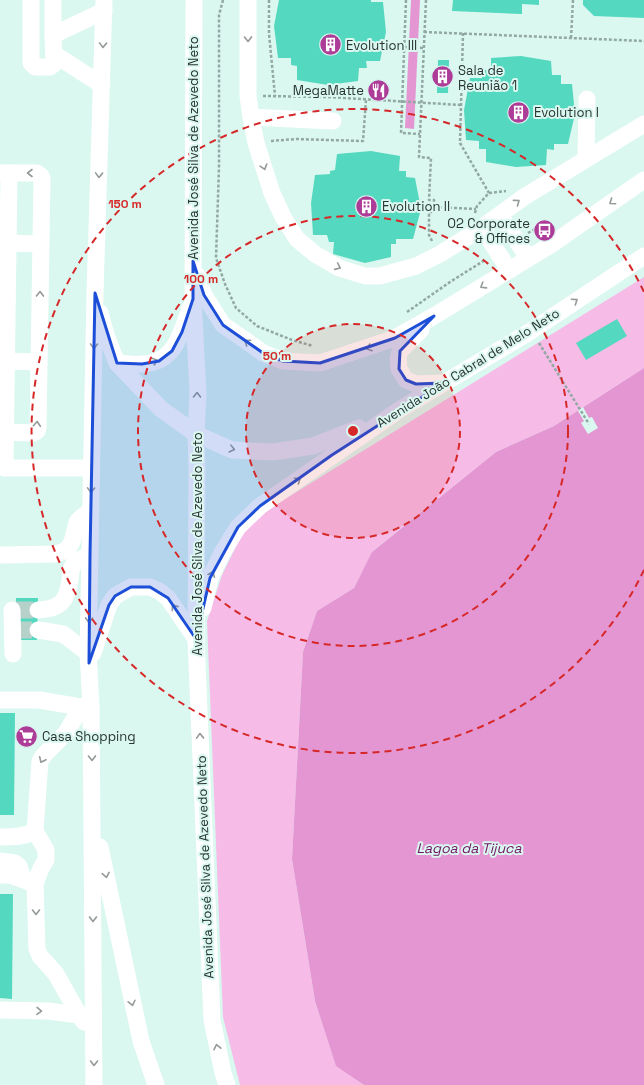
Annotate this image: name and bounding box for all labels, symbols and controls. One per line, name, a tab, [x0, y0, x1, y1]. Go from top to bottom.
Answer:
building icon: Evolution III	[317, 32, 343, 58]
street label: Avenida José Silva de Azevedo Neto	[185, 36, 202, 260]
one-way arrow	[244, 36, 252, 42]
place label: Evolution III	[346, 37, 417, 54]
one-way arrow	[99, 42, 107, 48]
place label: Sala de Reunião 1	[458, 62, 517, 94]
building icon: Sala de Reunião 1	[430, 64, 456, 90]
restaurant icon: MegaMatte	[366, 77, 392, 103]
place label: MegaMatte	[293, 82, 364, 99]
building icon: Evolution I	[506, 99, 532, 125]
place label: Evolution I	[534, 104, 599, 121]
one-way arrow	[259, 163, 268, 170]
one-way arrow	[27, 169, 33, 177]
one-way arrow	[95, 172, 103, 178]
building icon: Evolution II	[353, 193, 379, 219]
text: 150 m	[108, 196, 142, 212]
one-way arrow	[609, 197, 616, 205]
place label: Evolution II	[382, 198, 450, 215]
one-way arrow	[512, 200, 519, 207]
place label: O2 Corporate & Offices	[447, 215, 530, 247]
bus stop icon: O2 Corporate & Offices	[532, 217, 558, 243]
one-way arrow	[334, 262, 342, 270]
text: 100 m	[184, 271, 218, 287]
one-way arrow	[480, 281, 487, 289]
one-way arrow	[35, 291, 44, 297]
one-way arrow	[571, 298, 578, 306]
street label: Avenida João Cabral de Melo Neto	[373, 304, 563, 432]
one-way arrow	[244, 340, 251, 347]
one-way arrow	[90, 343, 98, 349]
one-way arrow	[366, 343, 373, 351]
text: 50 m	[263, 348, 291, 364]
one-way arrow	[152, 357, 159, 366]
one-way arrow	[193, 392, 201, 398]
one-way arrow	[33, 421, 42, 427]
centre of rings	[346, 424, 360, 438]
street label: Avenida José Silva de Azevedo Neto	[189, 432, 206, 656]
one-way arrow	[228, 444, 235, 452]
one-way arrow	[294, 477, 301, 485]
one-way arrow	[87, 487, 95, 493]
one-way arrow	[208, 571, 216, 578]
one-way arrow	[172, 604, 179, 611]
one-way arrow	[85, 617, 93, 623]
supermarket icon: Casa Shopping	[14, 723, 40, 749]
place label: Casa Shopping	[42, 728, 136, 745]
one-way arrow	[196, 733, 204, 739]
one-way arrow	[88, 755, 96, 761]
street label: Avenida José Silva de Azevedo Neto	[193, 755, 217, 979]
one-way arrow	[39, 756, 47, 764]
water label: Lagoa da Tijuca	[416, 839, 522, 857]
one-way arrow	[101, 872, 110, 879]
one-way arrow	[32, 909, 40, 915]
one-way arrow	[89, 916, 97, 922]
one-way arrow	[127, 999, 136, 1006]
one-way arrow	[36, 1007, 42, 1015]
one-way arrow	[214, 1044, 222, 1051]
one-way arrow	[90, 1060, 98, 1066]

